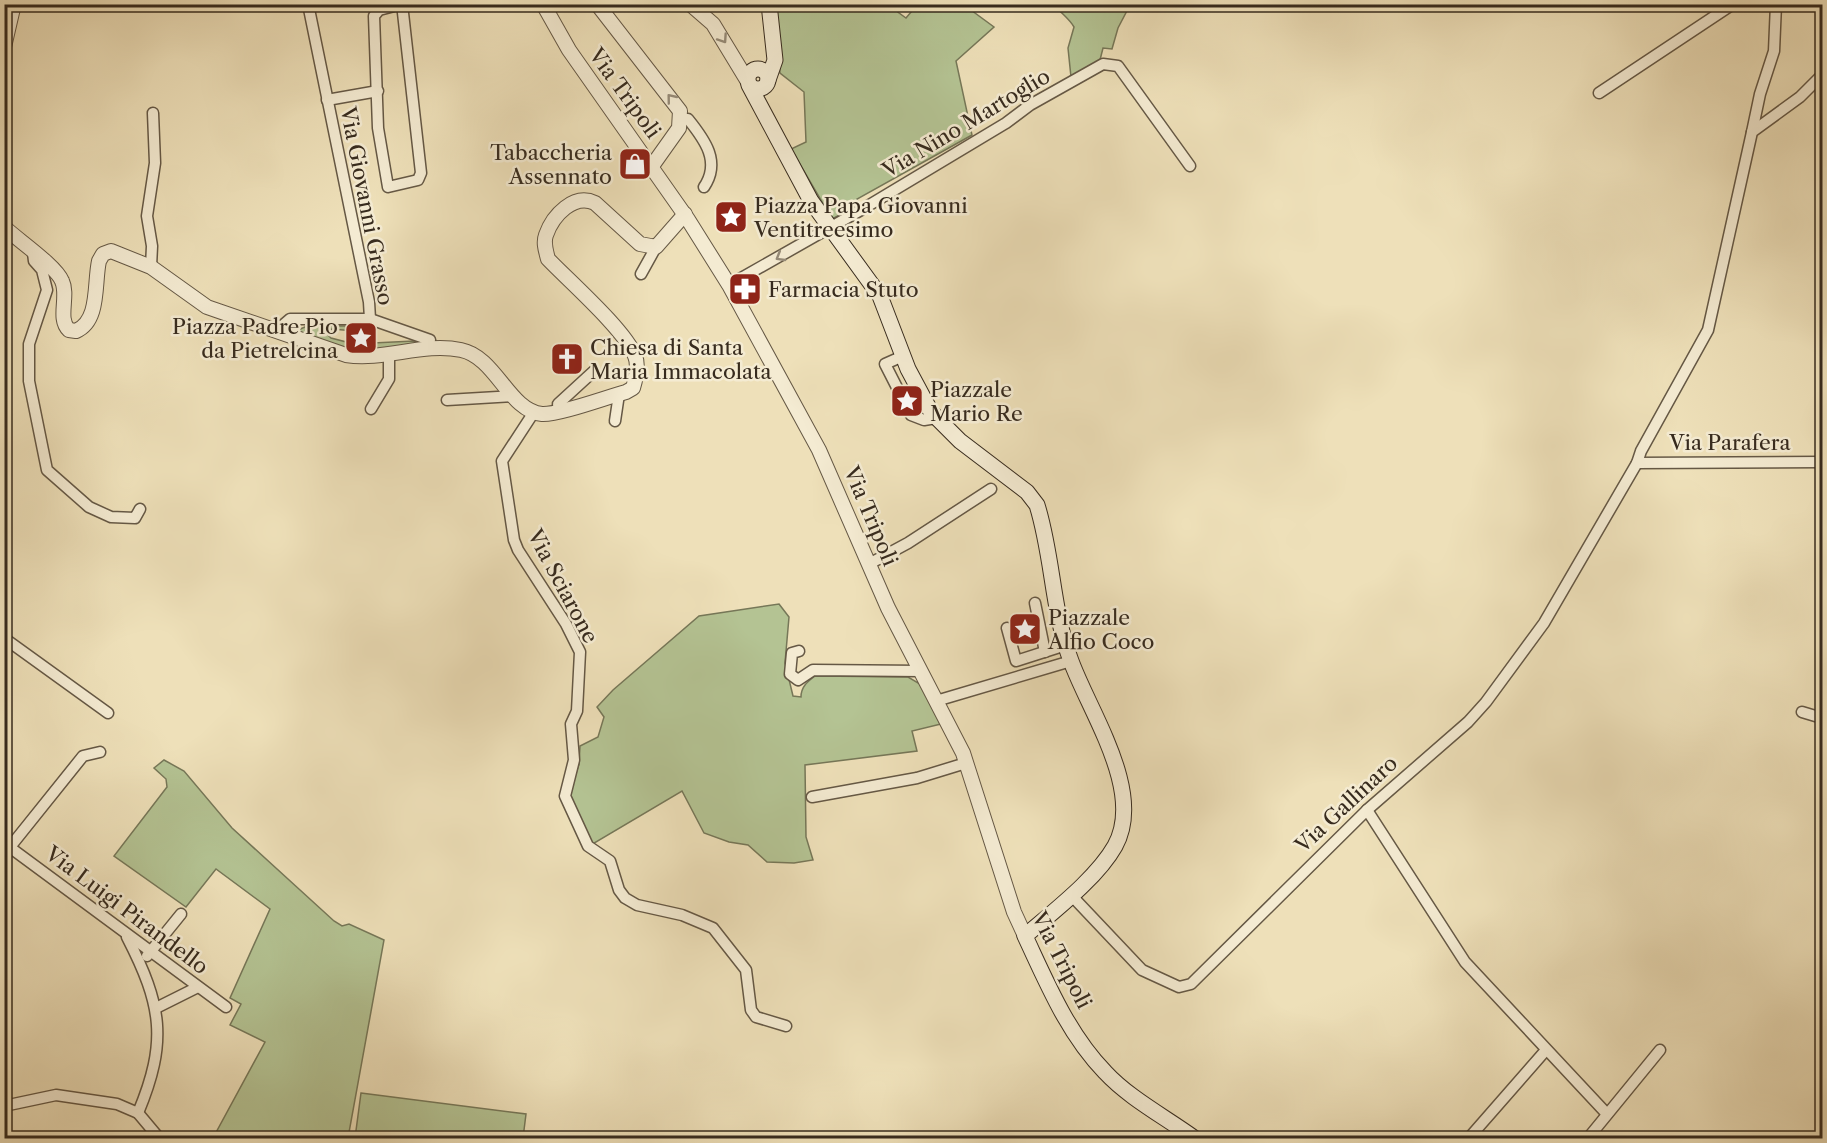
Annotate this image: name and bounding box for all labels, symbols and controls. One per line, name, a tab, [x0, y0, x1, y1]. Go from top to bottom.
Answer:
one-way arrow	[716, 32, 727, 43]
street label: Via Tripoli	[583, 42, 666, 143]
street label: Via Nino Martoglio	[877, 63, 1054, 183]
one-way arrow	[668, 94, 679, 105]
street label: Via Giovanni Grasso	[335, 104, 399, 307]
place label: Tabaccheria Assennato	[490, 140, 613, 189]
shop icon: Tabaccheria Assennato	[617, 146, 653, 182]
place label: Piazza Papa Giovanni Ventitreesimo	[753, 193, 968, 242]
place icon: Piazza Papa Giovanni Ventitreesimo	[713, 199, 749, 235]
one-way arrow	[776, 250, 786, 262]
pharmacy icon: Farmacia Stuto	[727, 271, 763, 307]
place label: Farmacia Stuto	[768, 277, 919, 302]
place label: Piazza Padre Pio da Pietrelcina	[172, 314, 339, 363]
place icon: Piazza Padre Pio da Pietrelcina	[343, 320, 379, 356]
place label: Chiesa di Santa Maria Immacolata	[590, 335, 772, 384]
church icon: Chiesa di Santa Maria Immacolata	[549, 341, 585, 377]
place label: Piazzale Mario Re	[930, 377, 1023, 426]
place icon: Piazzale Mario Re	[889, 383, 925, 419]
street label: Via Parafera	[1668, 430, 1792, 455]
street label: Via Tripoli	[838, 462, 903, 569]
street label: Via Sciarone	[522, 524, 603, 647]
place label: Piazzale Alfio Coco	[1047, 605, 1154, 654]
place icon: Piazzale Alfio Coco	[1007, 611, 1043, 647]
street label: Via Gallinaro	[1289, 750, 1402, 858]
street label: Via Luigi Pirandello	[40, 840, 213, 979]
street label: Via Tripoli	[1026, 906, 1097, 1013]

